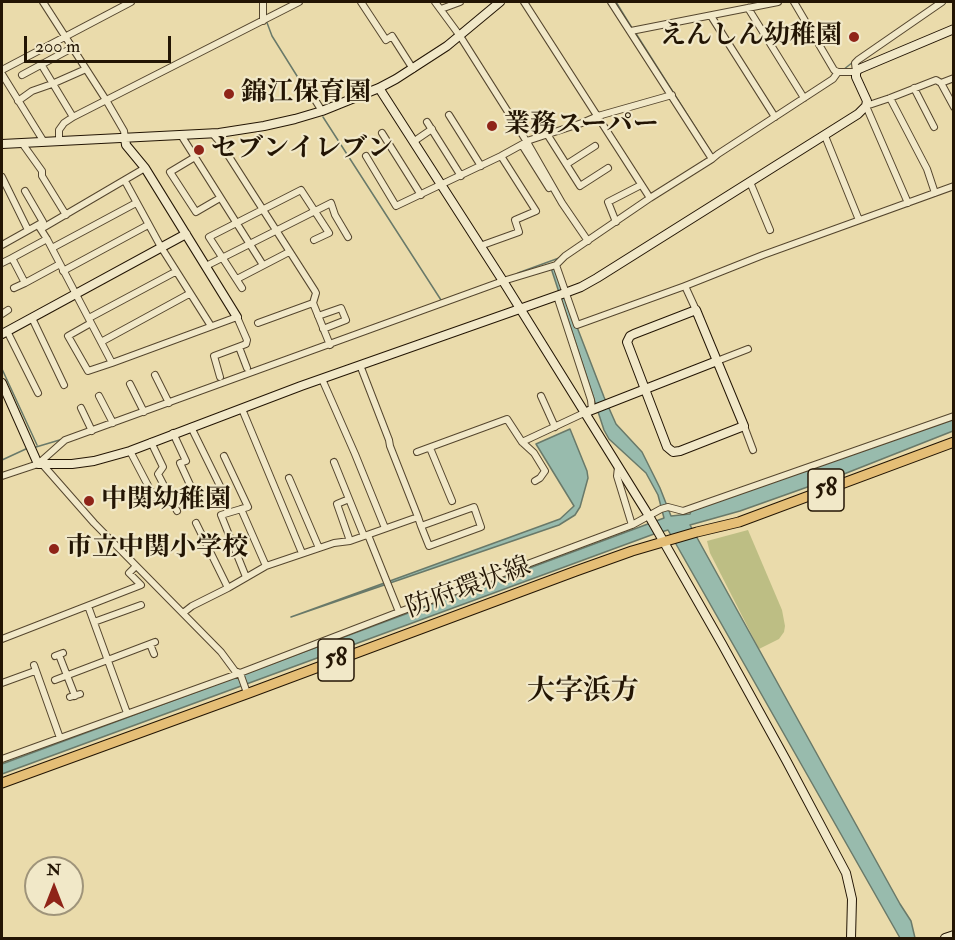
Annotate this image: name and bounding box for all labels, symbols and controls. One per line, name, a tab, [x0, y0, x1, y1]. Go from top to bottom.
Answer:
place label: えんしん幼稚園	[660, 21, 842, 53]
scale bar	[27, 24, 174, 62]
marker: えんしん幼稚園	[847, 30, 861, 44]
text: 200 m	[35, 35, 80, 58]
place label: 錦江保育園	[241, 78, 371, 110]
marker: 錦江保育園	[222, 87, 236, 101]
place label: 業務スーパー	[504, 110, 659, 142]
marker: 業務スーパー	[485, 119, 499, 133]
place label: セブンイレブン	[211, 134, 393, 166]
marker: セブンイレブン	[192, 143, 206, 157]
road number: 58	[808, 469, 844, 511]
place label: 中関幼稚園	[101, 485, 231, 517]
marker: 中関幼稚園	[82, 494, 96, 508]
place label: 市立中関小学校	[66, 533, 248, 565]
marker: 市立中関小学校	[47, 542, 61, 556]
street label: 防府環状線	[403, 552, 535, 626]
road number: 58	[318, 639, 354, 681]
district label: 大字浜方	[527, 676, 639, 710]
north arrow	[24, 856, 84, 916]
text: N	[47, 860, 61, 880]

